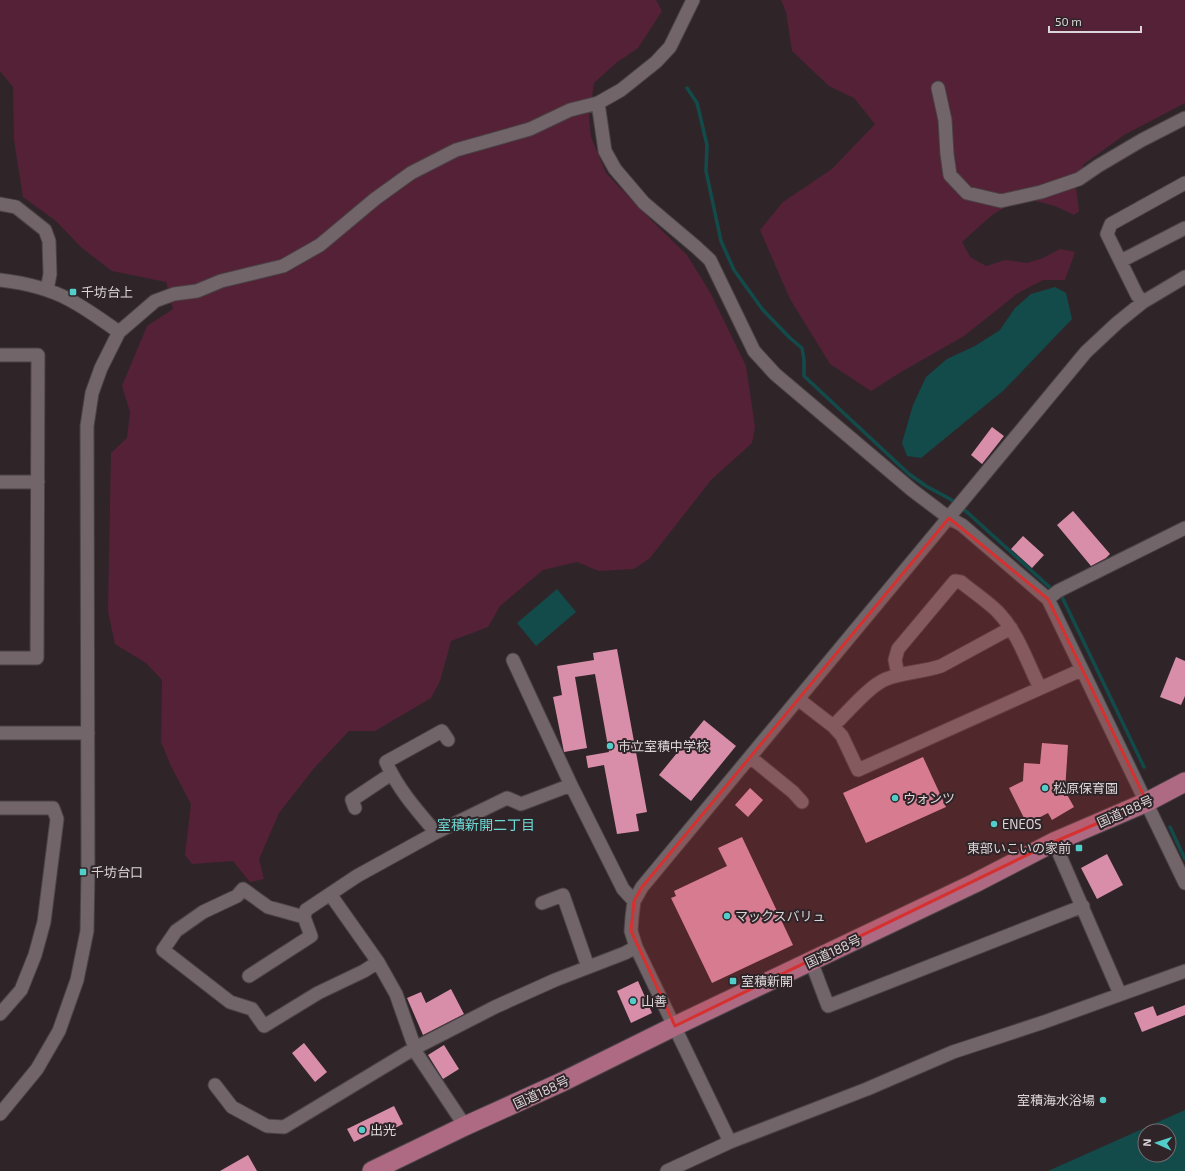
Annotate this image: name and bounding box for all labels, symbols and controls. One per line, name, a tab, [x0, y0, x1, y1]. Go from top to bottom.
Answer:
scale bar	[1049, 8, 1141, 34]
text: 50 m	[1055, 14, 1082, 28]
place label: 千坊台上	[81, 284, 133, 300]
marker: 千坊台上	[68, 287, 78, 297]
place label: 市立室積中学校	[618, 738, 709, 754]
marker: 市立室積中学校	[605, 741, 615, 751]
place label: 松原保育園	[1053, 780, 1118, 796]
marker: 松原保育園	[1040, 783, 1050, 793]
place label: ウォンツ	[903, 790, 955, 806]
street label: 国道188号	[1094, 791, 1156, 831]
marker: ウォンツ	[890, 793, 900, 803]
district label: 室積新開二丁目	[437, 816, 535, 833]
place label: ENEOS	[1002, 816, 1042, 832]
marker: ENEOS	[989, 819, 999, 829]
place label: 東部いこいの家前	[967, 840, 1071, 856]
marker: 東部いこいの家前	[1074, 843, 1084, 853]
place label: 千坊台口	[91, 864, 143, 880]
marker: 千坊台口	[78, 867, 88, 877]
place label: マックスバリュ	[735, 908, 826, 924]
marker: マックスバリュ	[722, 911, 732, 921]
street label: 国道188号	[802, 931, 864, 971]
place label: 室積新開	[741, 973, 793, 989]
marker: 室積新開	[728, 976, 738, 986]
place label: 山善	[641, 993, 667, 1009]
marker: 山善	[628, 996, 638, 1006]
street label: 国道188号	[510, 1072, 572, 1112]
place label: 室積海水浴場	[1017, 1092, 1095, 1108]
marker: 室積海水浴場	[1098, 1095, 1108, 1105]
place label: 出光	[370, 1122, 396, 1138]
north arrow	[1137, 1123, 1177, 1163]
marker: 出光	[357, 1125, 367, 1135]
text: N	[1140, 1138, 1153, 1147]

